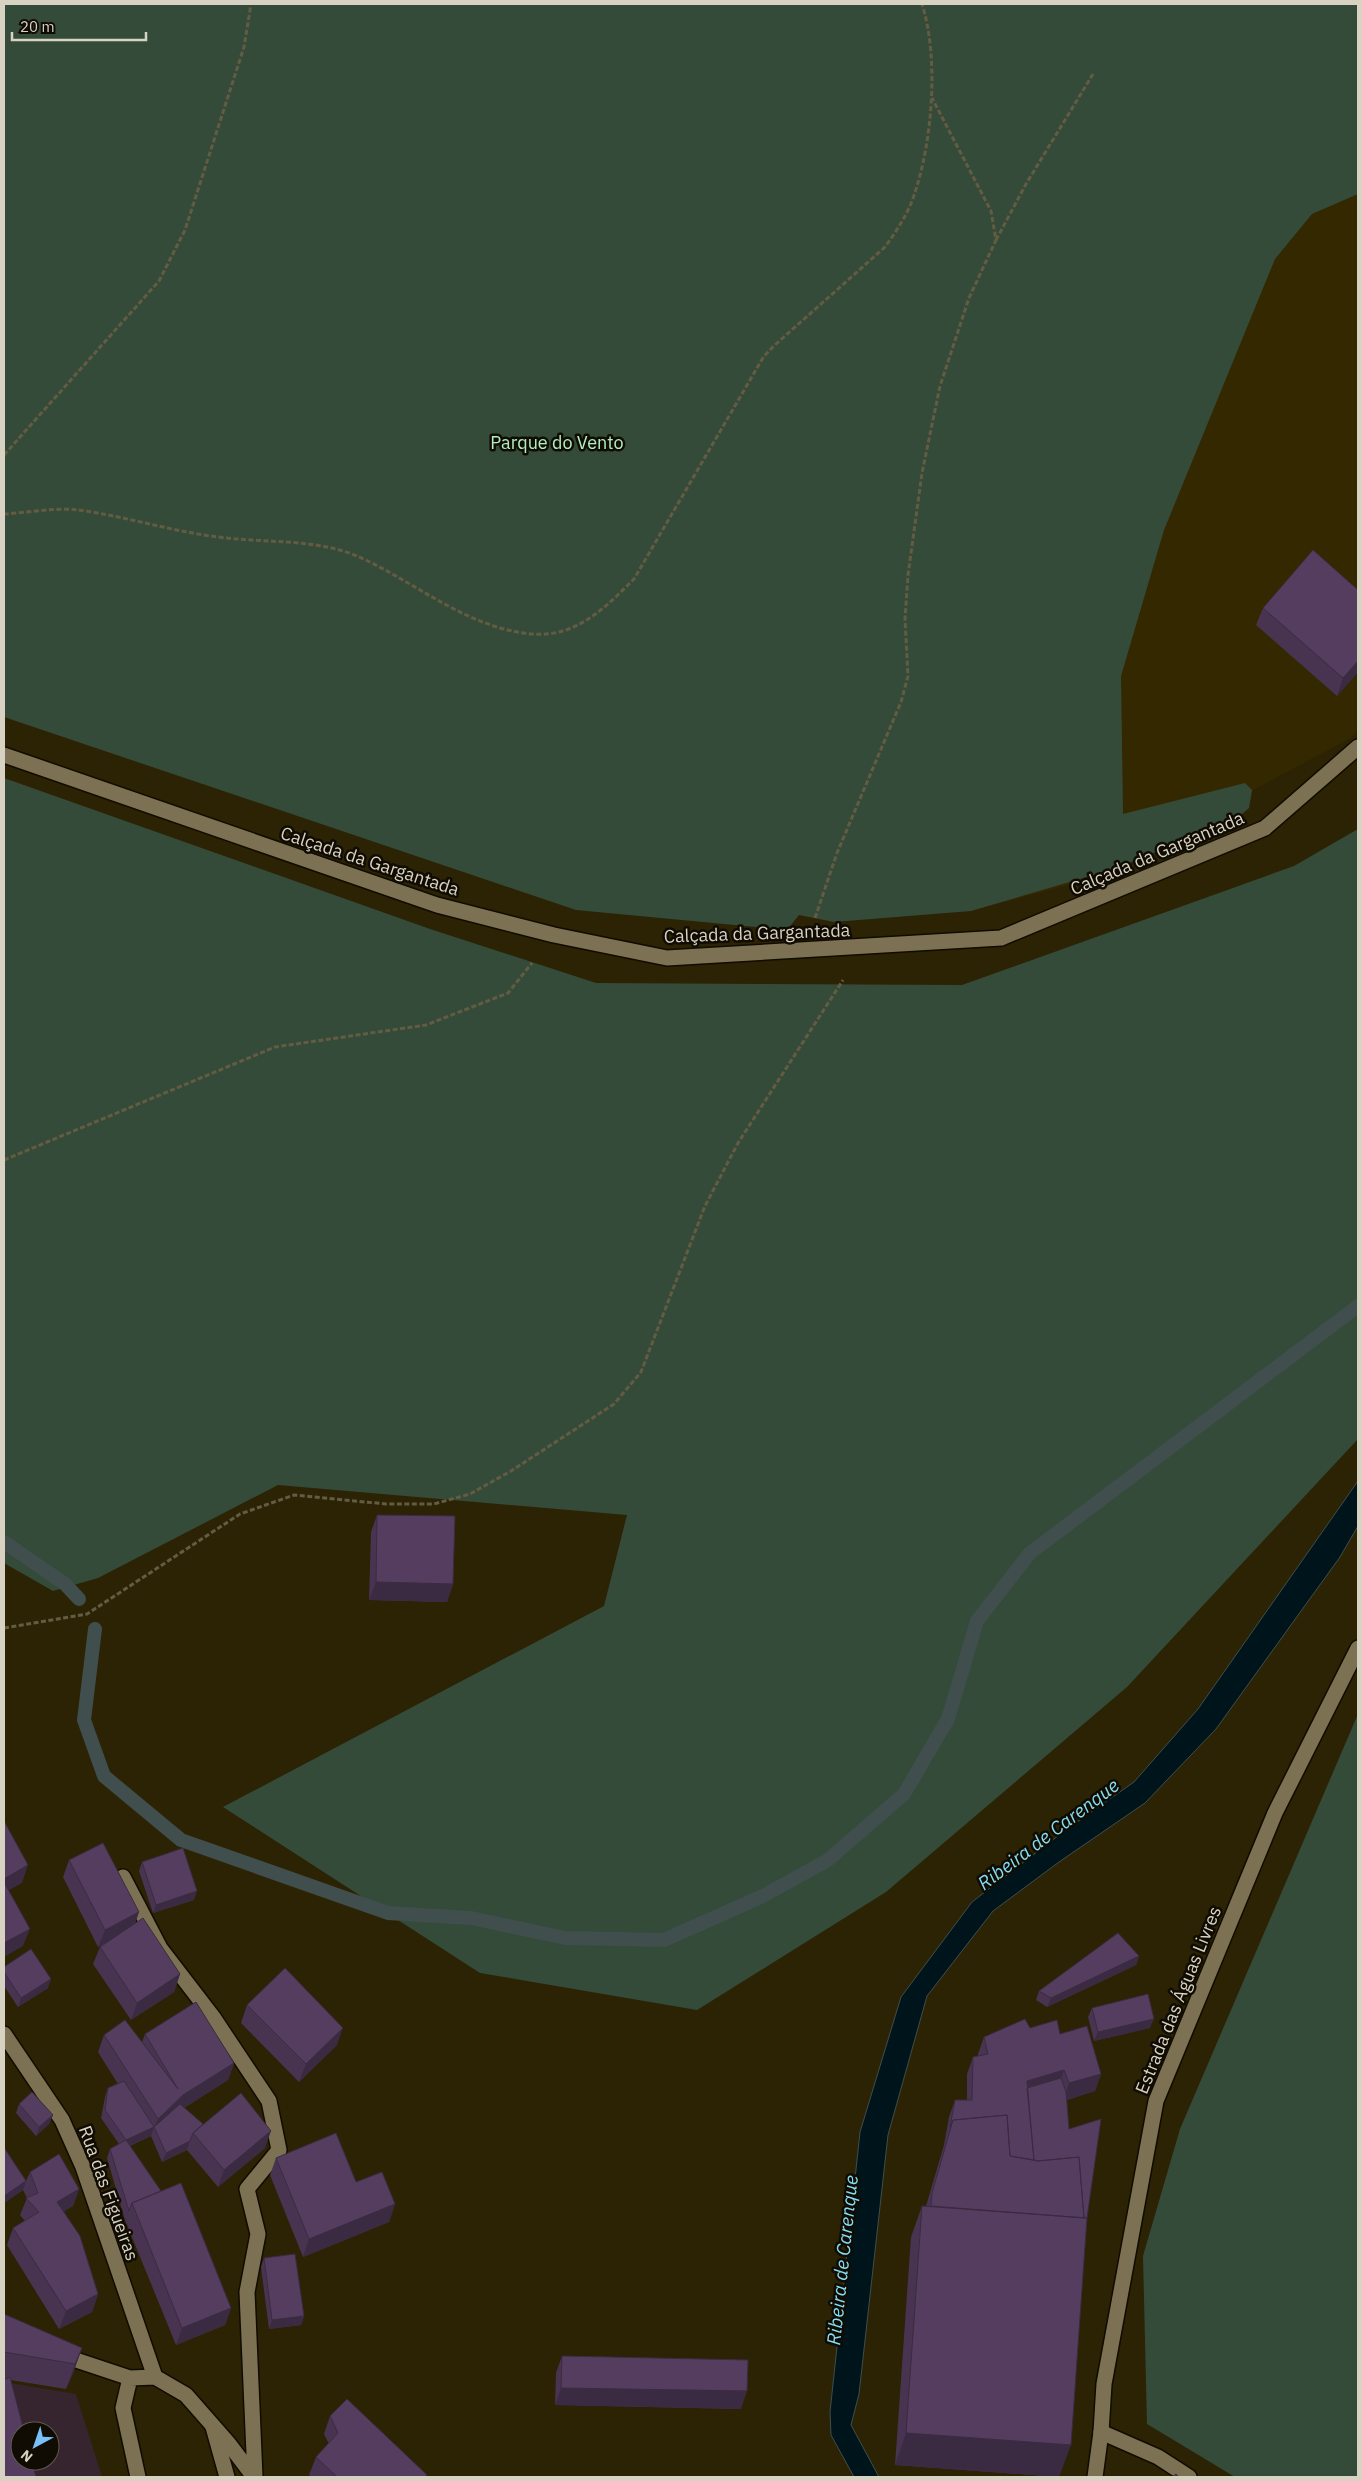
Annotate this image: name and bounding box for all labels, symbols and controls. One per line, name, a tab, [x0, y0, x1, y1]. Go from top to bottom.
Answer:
scale bar	[12, 10, 146, 42]
text: 20 m	[20, 17, 55, 36]
park label: Parque do Vento	[490, 431, 624, 454]
street label: Calçada da Gargantada	[1067, 806, 1248, 900]
street label: Calçada da Gargantada	[278, 821, 463, 901]
street label: Calçada da Gargantada	[663, 918, 851, 948]
water label: Ribeira de Carenque	[973, 1773, 1124, 1895]
street label: Estrada das Águas Livres	[1130, 1903, 1226, 2097]
street label: Rua das Figueiras	[74, 2122, 144, 2264]
water label: Ribeira de Carenque	[821, 2173, 863, 2346]
north arrow	[10, 2421, 60, 2471]
text: N	[17, 2446, 36, 2466]

